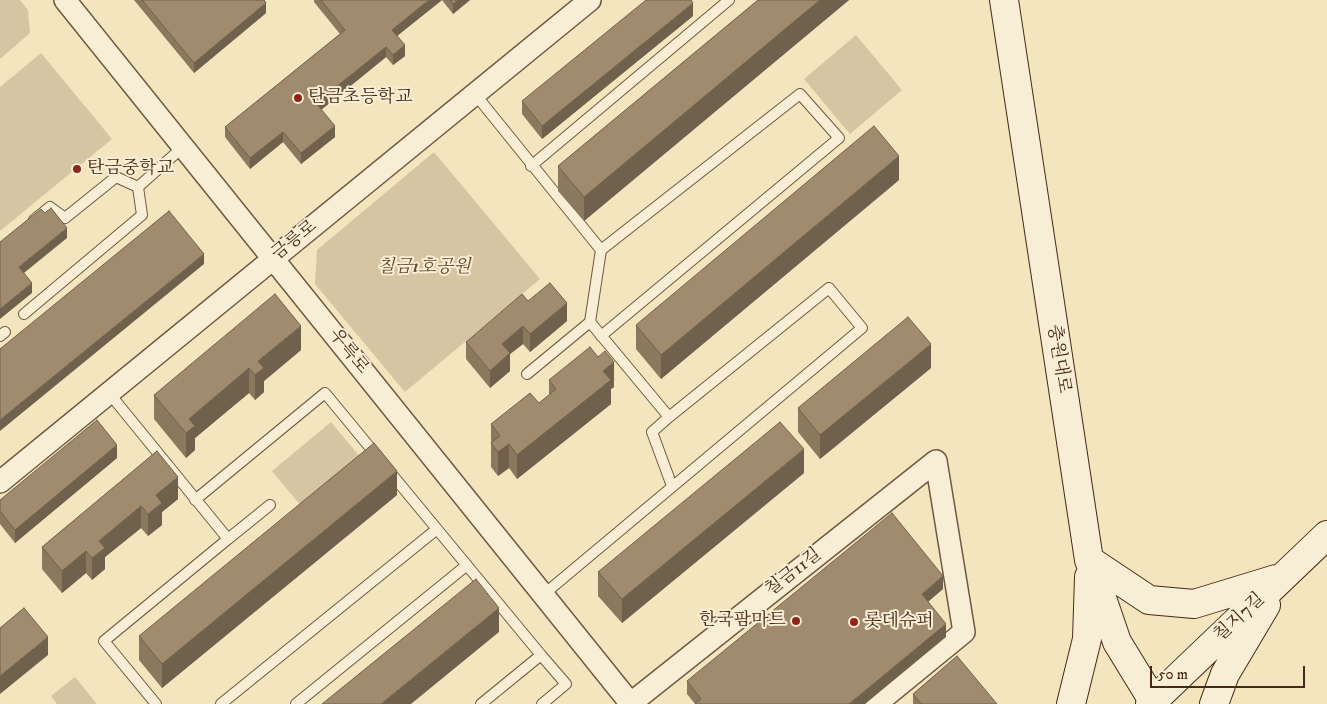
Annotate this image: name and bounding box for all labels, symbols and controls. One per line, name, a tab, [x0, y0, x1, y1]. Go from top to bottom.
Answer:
place label: 탄금초등학교	[308, 87, 412, 109]
marker: 탄금초등학교	[292, 92, 304, 104]
place label: 탄금중학교	[87, 158, 174, 180]
marker: 탄금중학교	[71, 163, 83, 175]
street label: 금릉로	[268, 216, 322, 266]
park label: 칠금1호공원	[377, 257, 471, 279]
street label: 충원대로	[1042, 323, 1074, 395]
street label: 우륵로	[323, 325, 373, 379]
street label: 칠금11길	[762, 544, 826, 602]
street label: 칠지7길	[1210, 589, 1270, 647]
place label: 한국팜마트	[699, 610, 786, 632]
place label: 롯데슈퍼	[864, 611, 934, 633]
marker: 한국팜마트	[790, 615, 802, 627]
marker: 롯데슈퍼	[848, 616, 860, 628]
scale bar	[1152, 656, 1307, 688]
text: 50 m	[1158, 665, 1188, 684]

